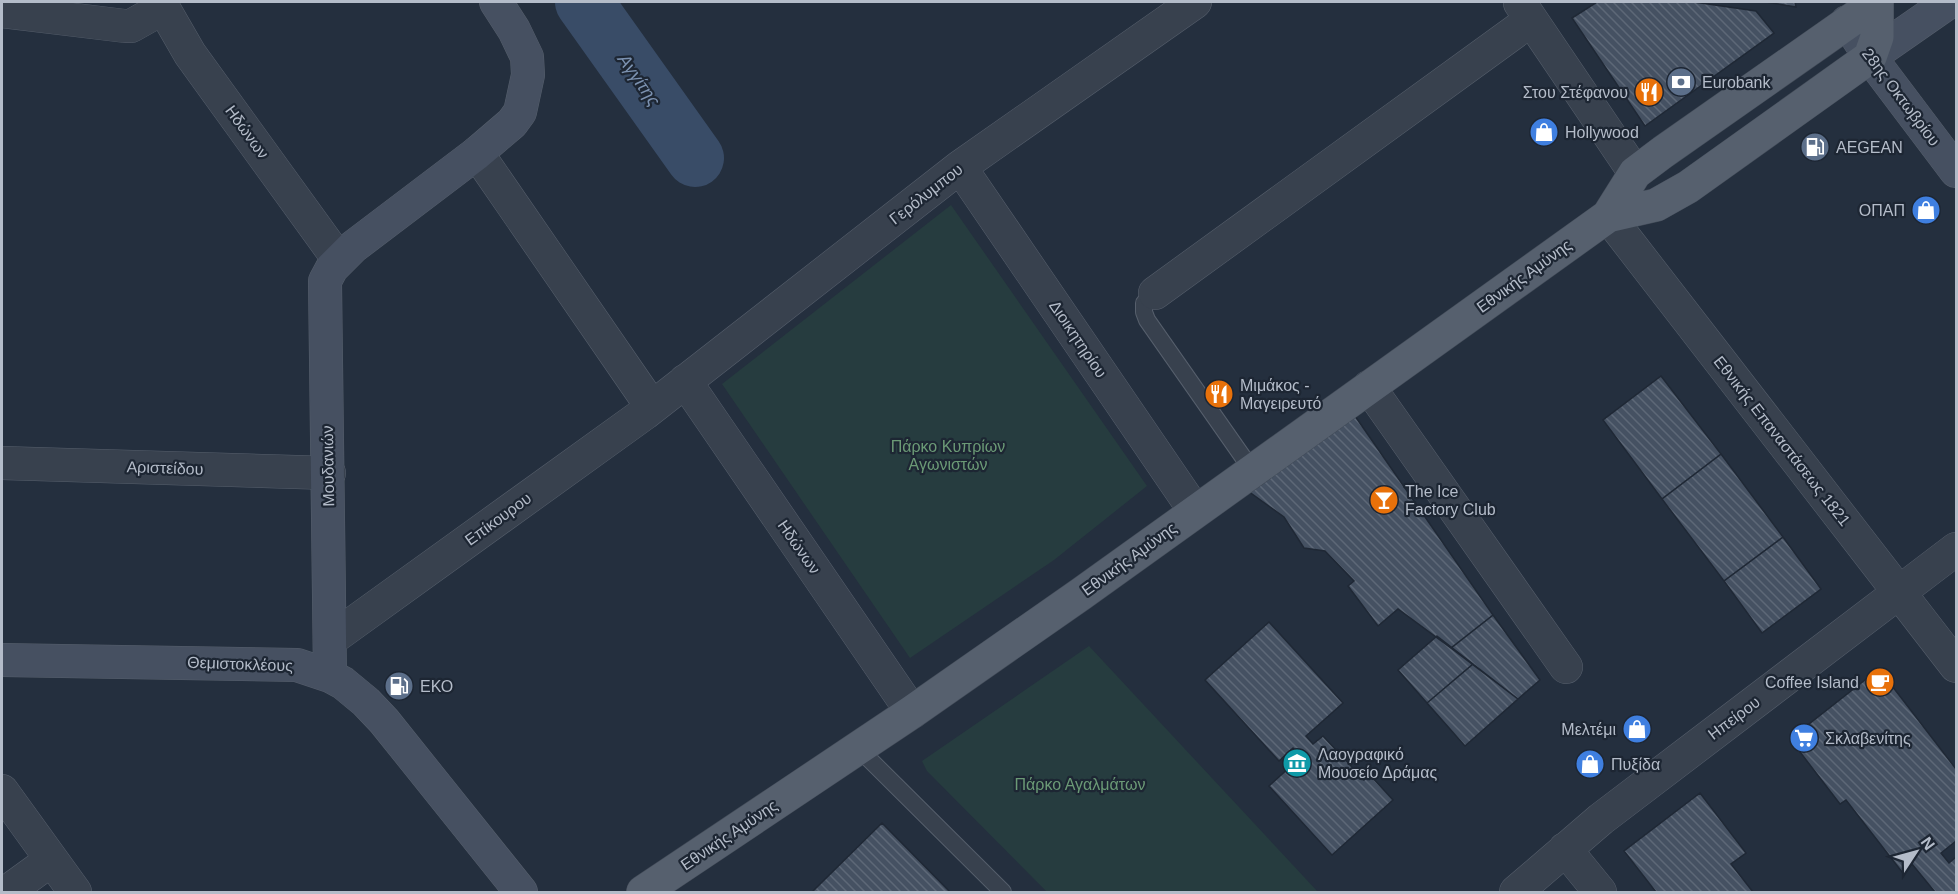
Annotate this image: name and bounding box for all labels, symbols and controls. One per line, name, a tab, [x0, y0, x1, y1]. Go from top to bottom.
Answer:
street label: 28ης Οκτωβρίου	[1859, 45, 1943, 149]
water label: Αγγίτης	[613, 49, 664, 110]
bank icon: Eurobank	[1665, 66, 1697, 98]
place label: Eurobank	[1702, 74, 1771, 91]
restaurant icon: Στου Στέφανου	[1633, 76, 1665, 108]
place label: Στου Στέφανου	[1523, 84, 1628, 101]
street label: Ηδώνων	[222, 102, 272, 162]
shop icon: Hollywood	[1528, 116, 1560, 148]
place label: Hollywood	[1565, 124, 1639, 141]
fuel station icon: AEGEAN	[1799, 131, 1831, 163]
place label: AEGEAN	[1836, 139, 1903, 156]
street label: Γερόλυμπου	[886, 160, 966, 228]
shop icon: ΟΠΑΠ	[1910, 194, 1942, 226]
place label: ΟΠΑΠ	[1859, 202, 1905, 219]
street label: Εθνικής Αμύνης	[1473, 236, 1575, 316]
street label: Διοικητηρίου	[1046, 297, 1110, 381]
street label: Εθνικής Επαναστάσεως 1821	[1710, 353, 1854, 529]
place label: Μιμάκος - Μαγειρευτό	[1240, 377, 1322, 412]
restaurant icon: Μιμάκος - Μαγειρευτό	[1203, 378, 1235, 410]
street label: Μουδανιών	[319, 425, 337, 507]
park label: Πάρκο Κυπρίων Αγωνιστών	[891, 438, 1005, 473]
street label: Αριστείδου	[126, 458, 204, 478]
place label: The Ice Factory Club	[1405, 483, 1496, 518]
bar icon: The Ice Factory Club	[1368, 484, 1400, 516]
street label: Επίκουρου	[462, 489, 534, 549]
street label: Ηδώνων	[774, 517, 824, 577]
street label: Εθνικής Αμύνης	[1078, 519, 1180, 599]
street label: Θεμιστοκλέους	[187, 654, 293, 674]
cafe icon: Coffee Island	[1864, 666, 1896, 698]
fuel station icon: ΕΚΟ	[383, 670, 415, 702]
place label: Coffee Island	[1765, 674, 1859, 691]
place label: ΕΚΟ	[420, 678, 453, 695]
street label: Ηπείρου	[1705, 693, 1763, 743]
shop icon: Μελτέμι	[1621, 713, 1653, 745]
place label: Μελτέμι	[1561, 721, 1616, 738]
supermarket icon: Σκλαβενίτης	[1788, 722, 1820, 754]
place label: Σκλαβενίτης	[1825, 730, 1911, 747]
place label: Λαογραφικό Μουσείο Δράμας	[1318, 746, 1438, 781]
museum icon: Λαογραφικό Μουσείο Δράμας	[1281, 747, 1313, 779]
shop icon: Πυξίδα	[1574, 748, 1606, 780]
place label: Πυξίδα	[1611, 756, 1660, 774]
park label: Πάρκο Αγαλμάτων	[1015, 776, 1145, 793]
street label: Εθνικής Αμύνης	[678, 796, 781, 874]
north arrow	[1886, 822, 1946, 882]
text: N	[1917, 834, 1938, 853]

